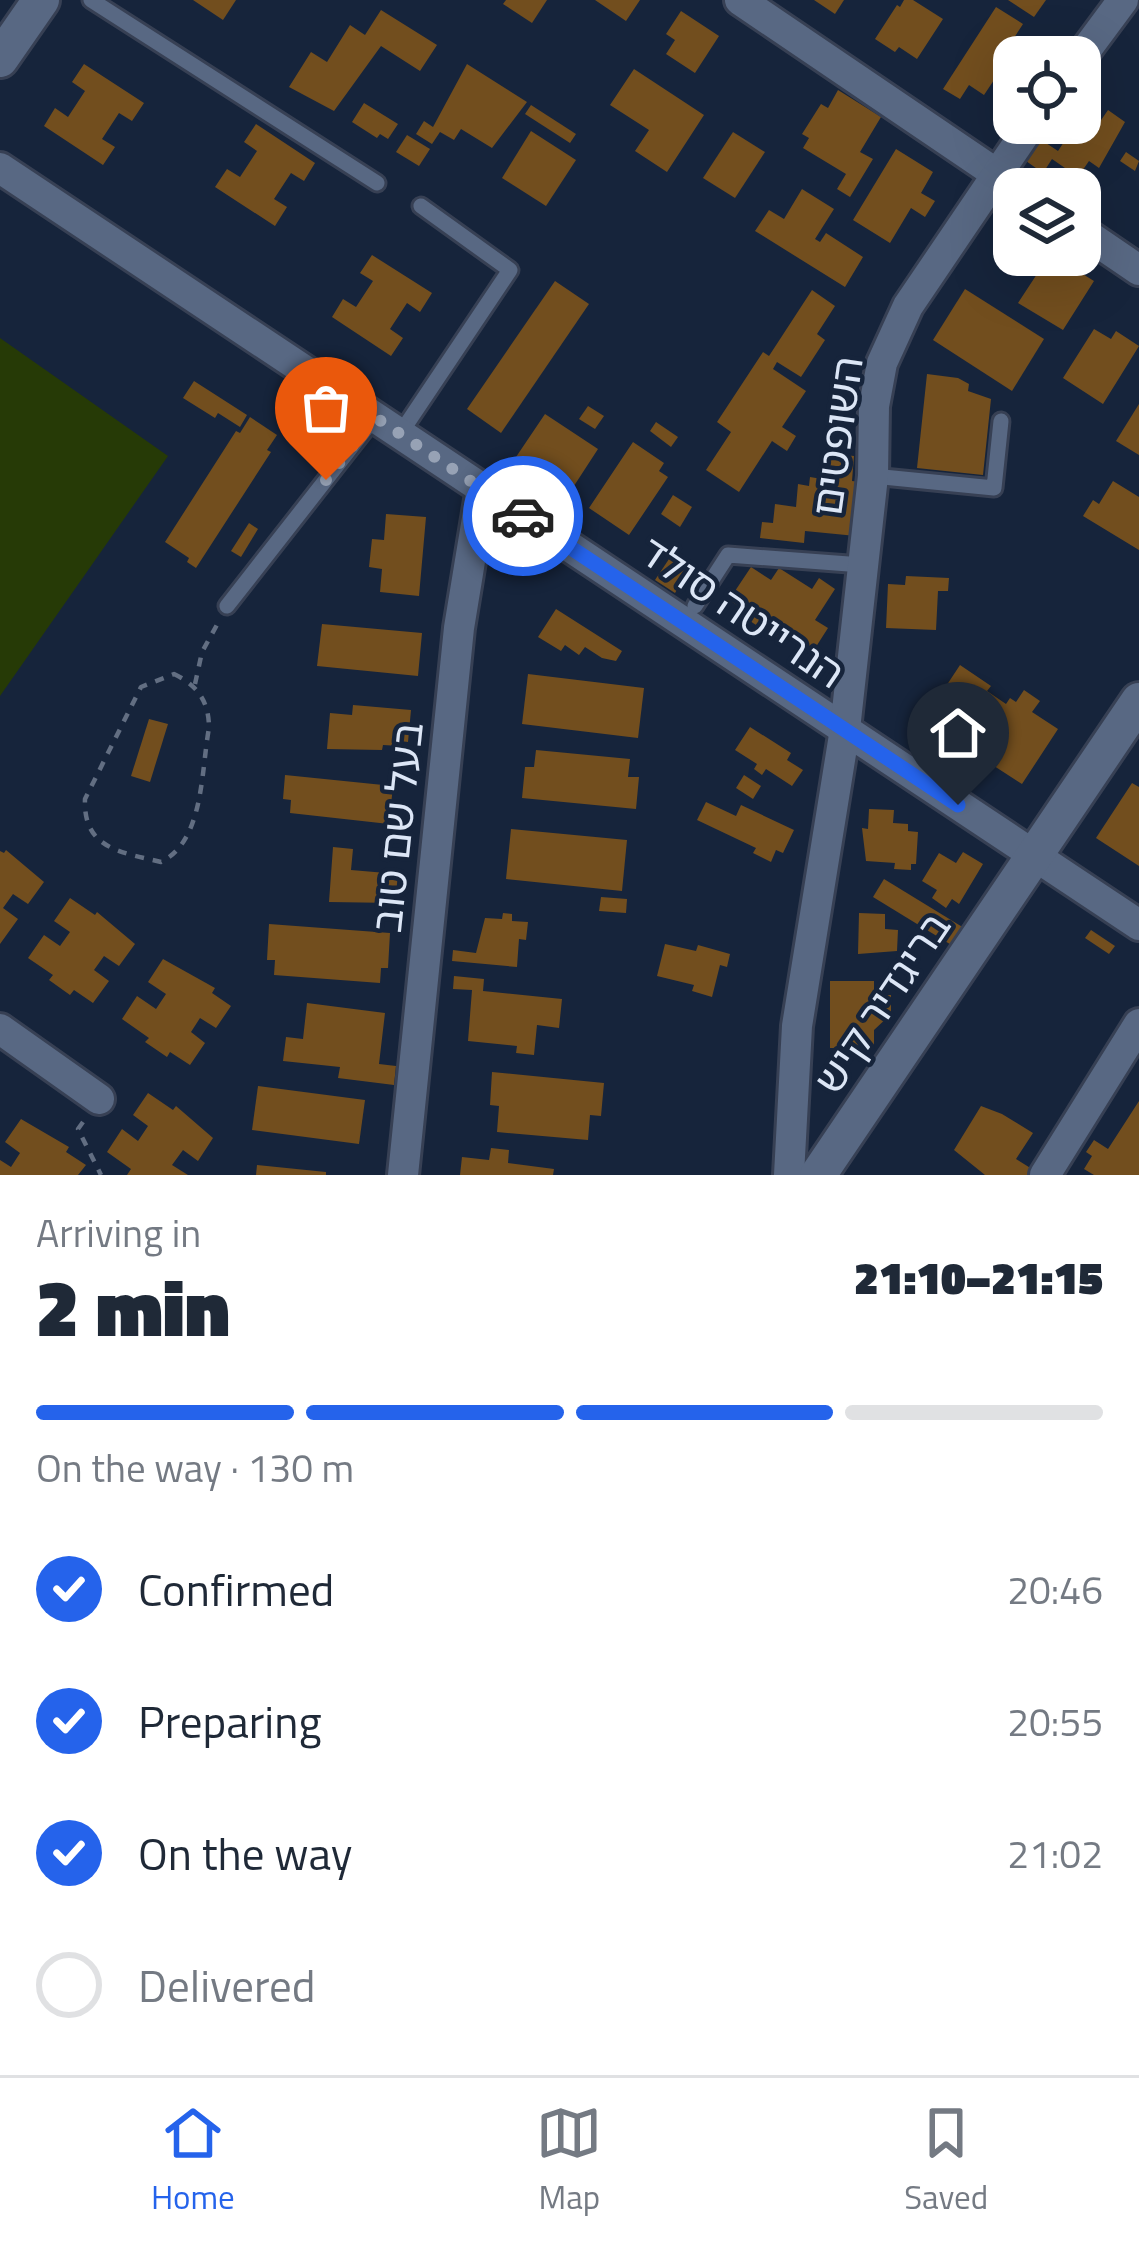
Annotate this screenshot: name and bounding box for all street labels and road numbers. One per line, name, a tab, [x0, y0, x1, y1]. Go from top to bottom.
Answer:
street label: השופטים	[793, 352, 879, 520]
street label: הנרייטה סולד	[628, 519, 858, 703]
street label: בעל שם טוב	[353, 718, 439, 936]
street label: בריגדיר קיש	[796, 898, 966, 1106]

